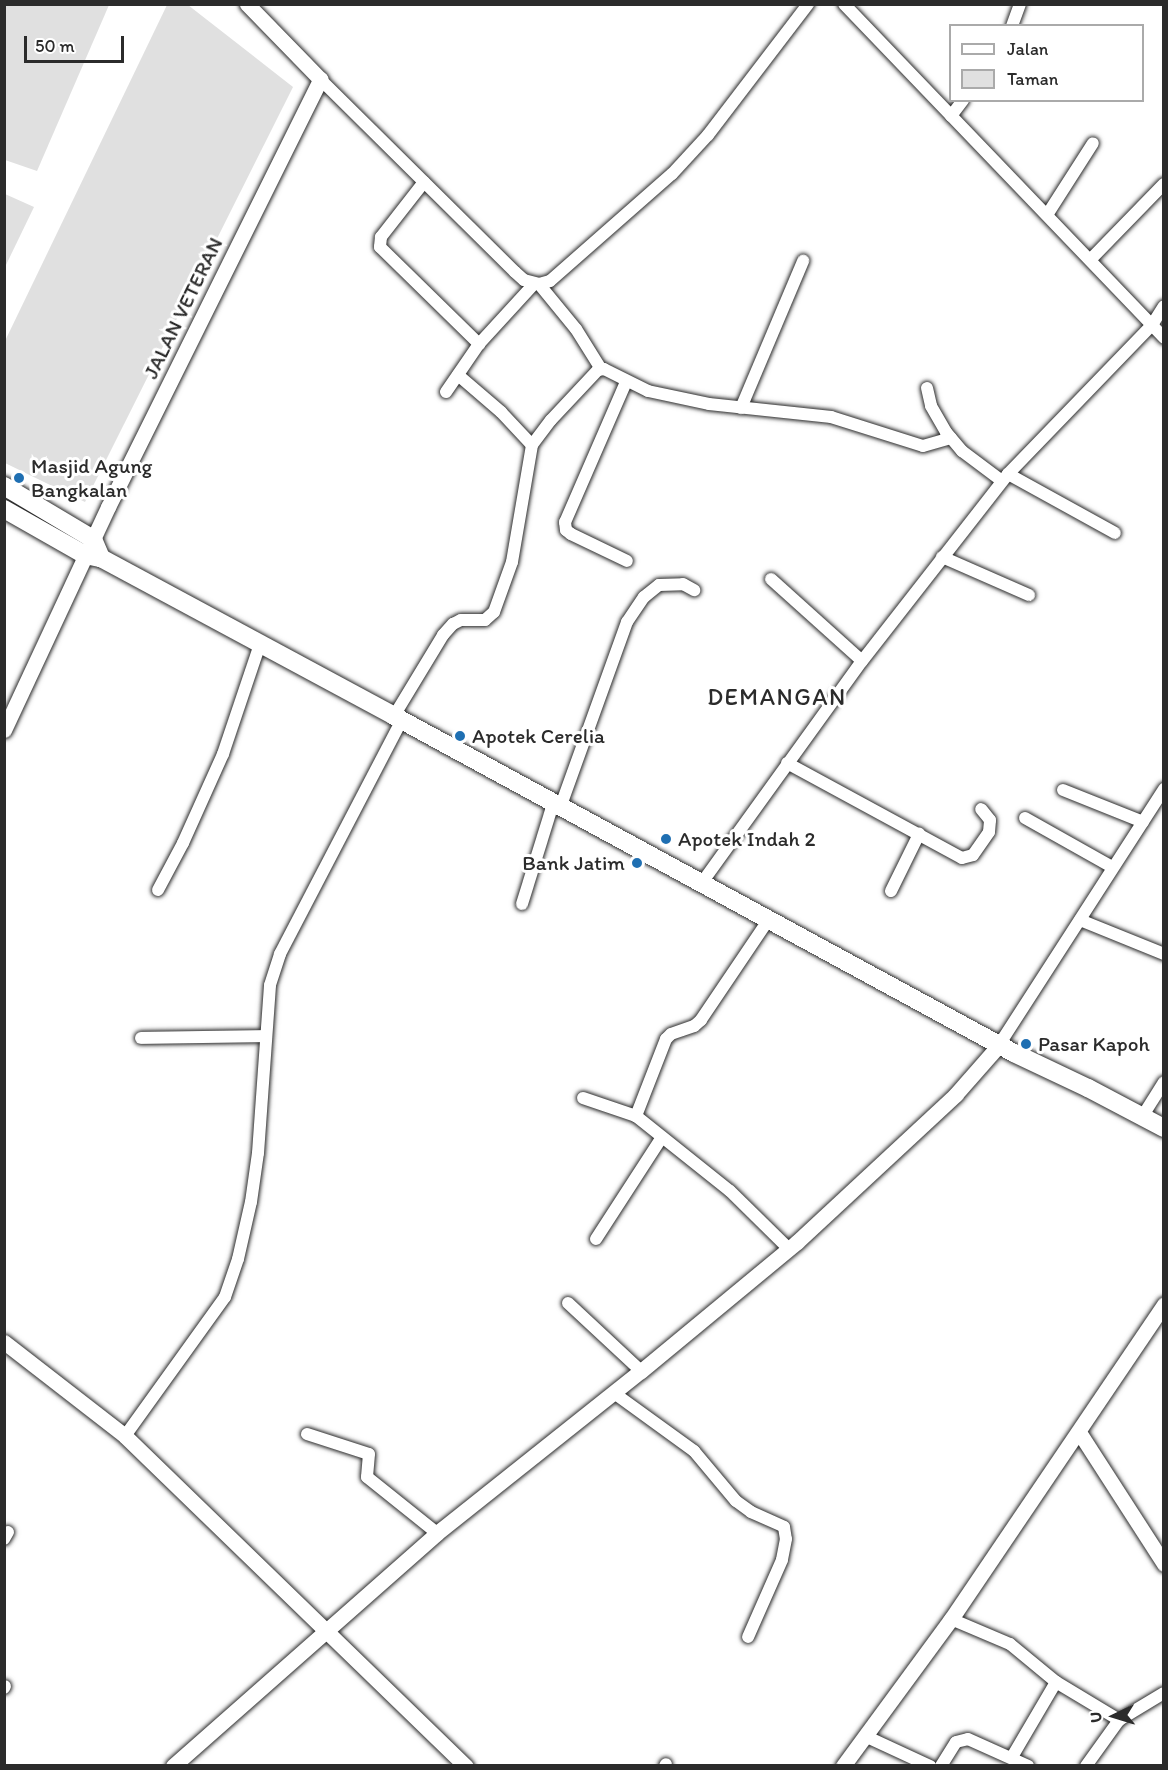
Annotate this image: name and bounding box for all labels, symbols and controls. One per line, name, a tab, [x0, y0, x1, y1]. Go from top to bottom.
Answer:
scale bar	[27, 24, 128, 62]
legend	[949, 24, 1144, 102]
text: 50 m	[35, 35, 75, 57]
text: Jalan	[1007, 38, 1048, 60]
text: Taman	[1007, 68, 1058, 90]
street label: JALAN VETERAN	[138, 233, 228, 383]
place label: Masjid Agung Bangkalan	[31, 453, 152, 503]
marker: Masjid Agung Bangkalan	[12, 471, 26, 485]
district label: DEMANGAN	[707, 683, 847, 711]
place label: Apotek Cerelia	[472, 723, 605, 749]
marker: Apotek Cerelia	[453, 729, 467, 743]
place label: Apotek Indah 2	[678, 826, 816, 852]
marker: Apotek Indah 2	[659, 832, 673, 846]
place label: Bank Jatim	[522, 850, 625, 876]
marker: Bank Jatim	[630, 856, 644, 870]
place label: Pasar Kapoh	[1038, 1031, 1149, 1057]
marker: Pasar Kapoh	[1019, 1037, 1033, 1051]
north arrow	[1084, 1686, 1144, 1746]
text: U	[1086, 1711, 1105, 1723]

